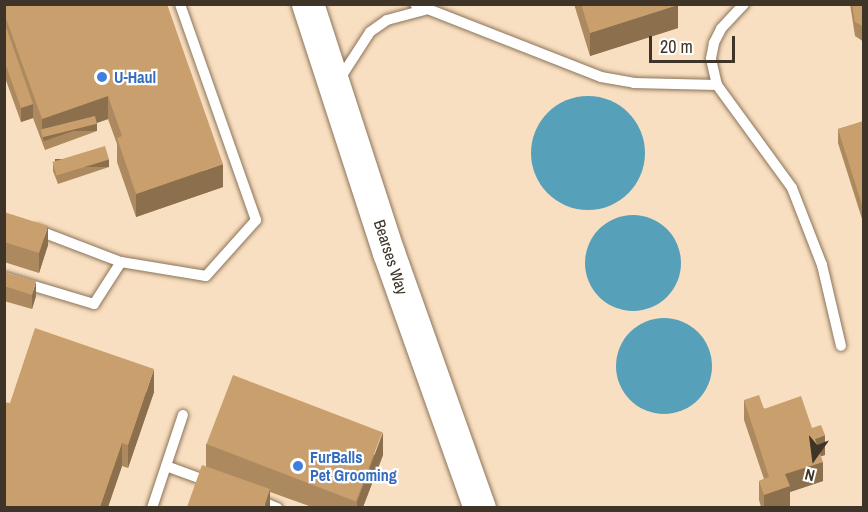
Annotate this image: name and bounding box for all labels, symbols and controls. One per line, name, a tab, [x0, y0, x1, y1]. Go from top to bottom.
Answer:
scale bar	[652, 24, 738, 62]
text: 20 m	[660, 34, 693, 59]
place label: U-Haul	[114, 67, 156, 87]
marker: U-Haul	[95, 70, 109, 84]
street label: Bearses Way	[370, 217, 412, 297]
north arrow	[784, 428, 844, 488]
place label: FurBalls Pet Grooming	[310, 447, 397, 485]
marker: FurBalls Pet Grooming	[291, 459, 305, 473]
text: N	[802, 464, 817, 487]

